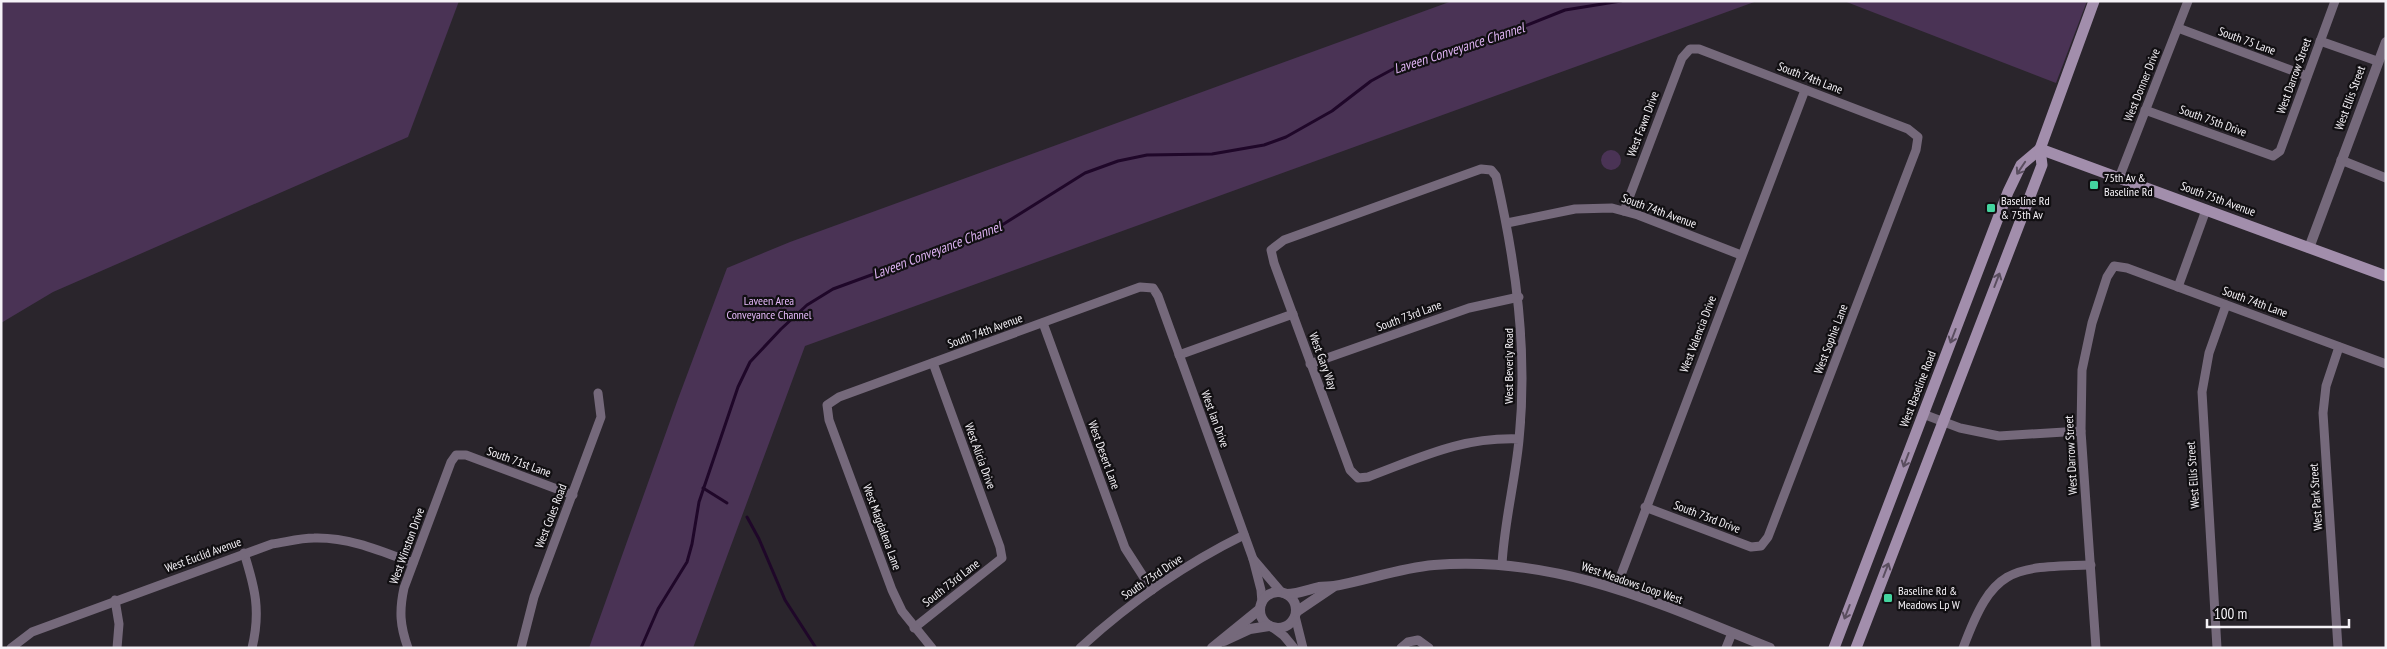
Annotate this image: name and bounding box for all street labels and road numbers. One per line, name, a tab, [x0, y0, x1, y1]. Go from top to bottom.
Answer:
street label: South 75 Lane	[2216, 23, 2278, 58]
street label: West Darrow Street	[2273, 35, 2314, 116]
street label: West Donner Drive	[2120, 46, 2163, 123]
street label: South 74th Lane	[1776, 58, 1845, 97]
street label: West Ellis Street	[2331, 63, 2368, 132]
street label: West Fawn Drive	[1623, 89, 1662, 159]
street label: South 75th Drive	[2178, 101, 2249, 140]
street label: South 75th Avenue	[2179, 178, 2258, 219]
street label: South 74th Avenue	[1620, 190, 1699, 231]
street label: South 74th Lane	[2220, 283, 2290, 320]
street label: West Valencia Drive	[1676, 293, 1719, 374]
street label: South 73rd Lane	[1374, 297, 1444, 334]
street label: West Sophie Lane	[1810, 302, 1851, 376]
street label: South 74th Avenue	[945, 310, 1024, 351]
street label: West Beverly Road	[1501, 328, 1516, 404]
street label: West Gary Way	[1306, 330, 1341, 392]
street label: West Baseline Road	[1896, 349, 1939, 429]
street label: West Ian Drive	[1198, 388, 1233, 449]
street label: West Darrow Street	[2061, 414, 2080, 495]
street label: West Desert Lane	[1085, 418, 1124, 491]
street label: West Alicia Drive	[962, 421, 999, 491]
street label: West Ellis Street	[2183, 440, 2202, 509]
street label: South 71st Lane	[485, 443, 553, 480]
street label: West Park Street	[2306, 462, 2325, 531]
street label: West Coles Road	[531, 482, 570, 550]
street label: West Magdalena Lane	[860, 482, 905, 572]
street label: South 73rd Drive	[1672, 497, 1743, 536]
street label: West Winston Drive	[386, 505, 427, 586]
street label: West Euclid Avenue	[163, 534, 243, 575]
street label: South 73rd Drive	[1118, 551, 1185, 602]
street label: South 73rd Lane	[919, 556, 982, 610]
street label: West Meadows Loop West	[1580, 558, 1685, 607]

